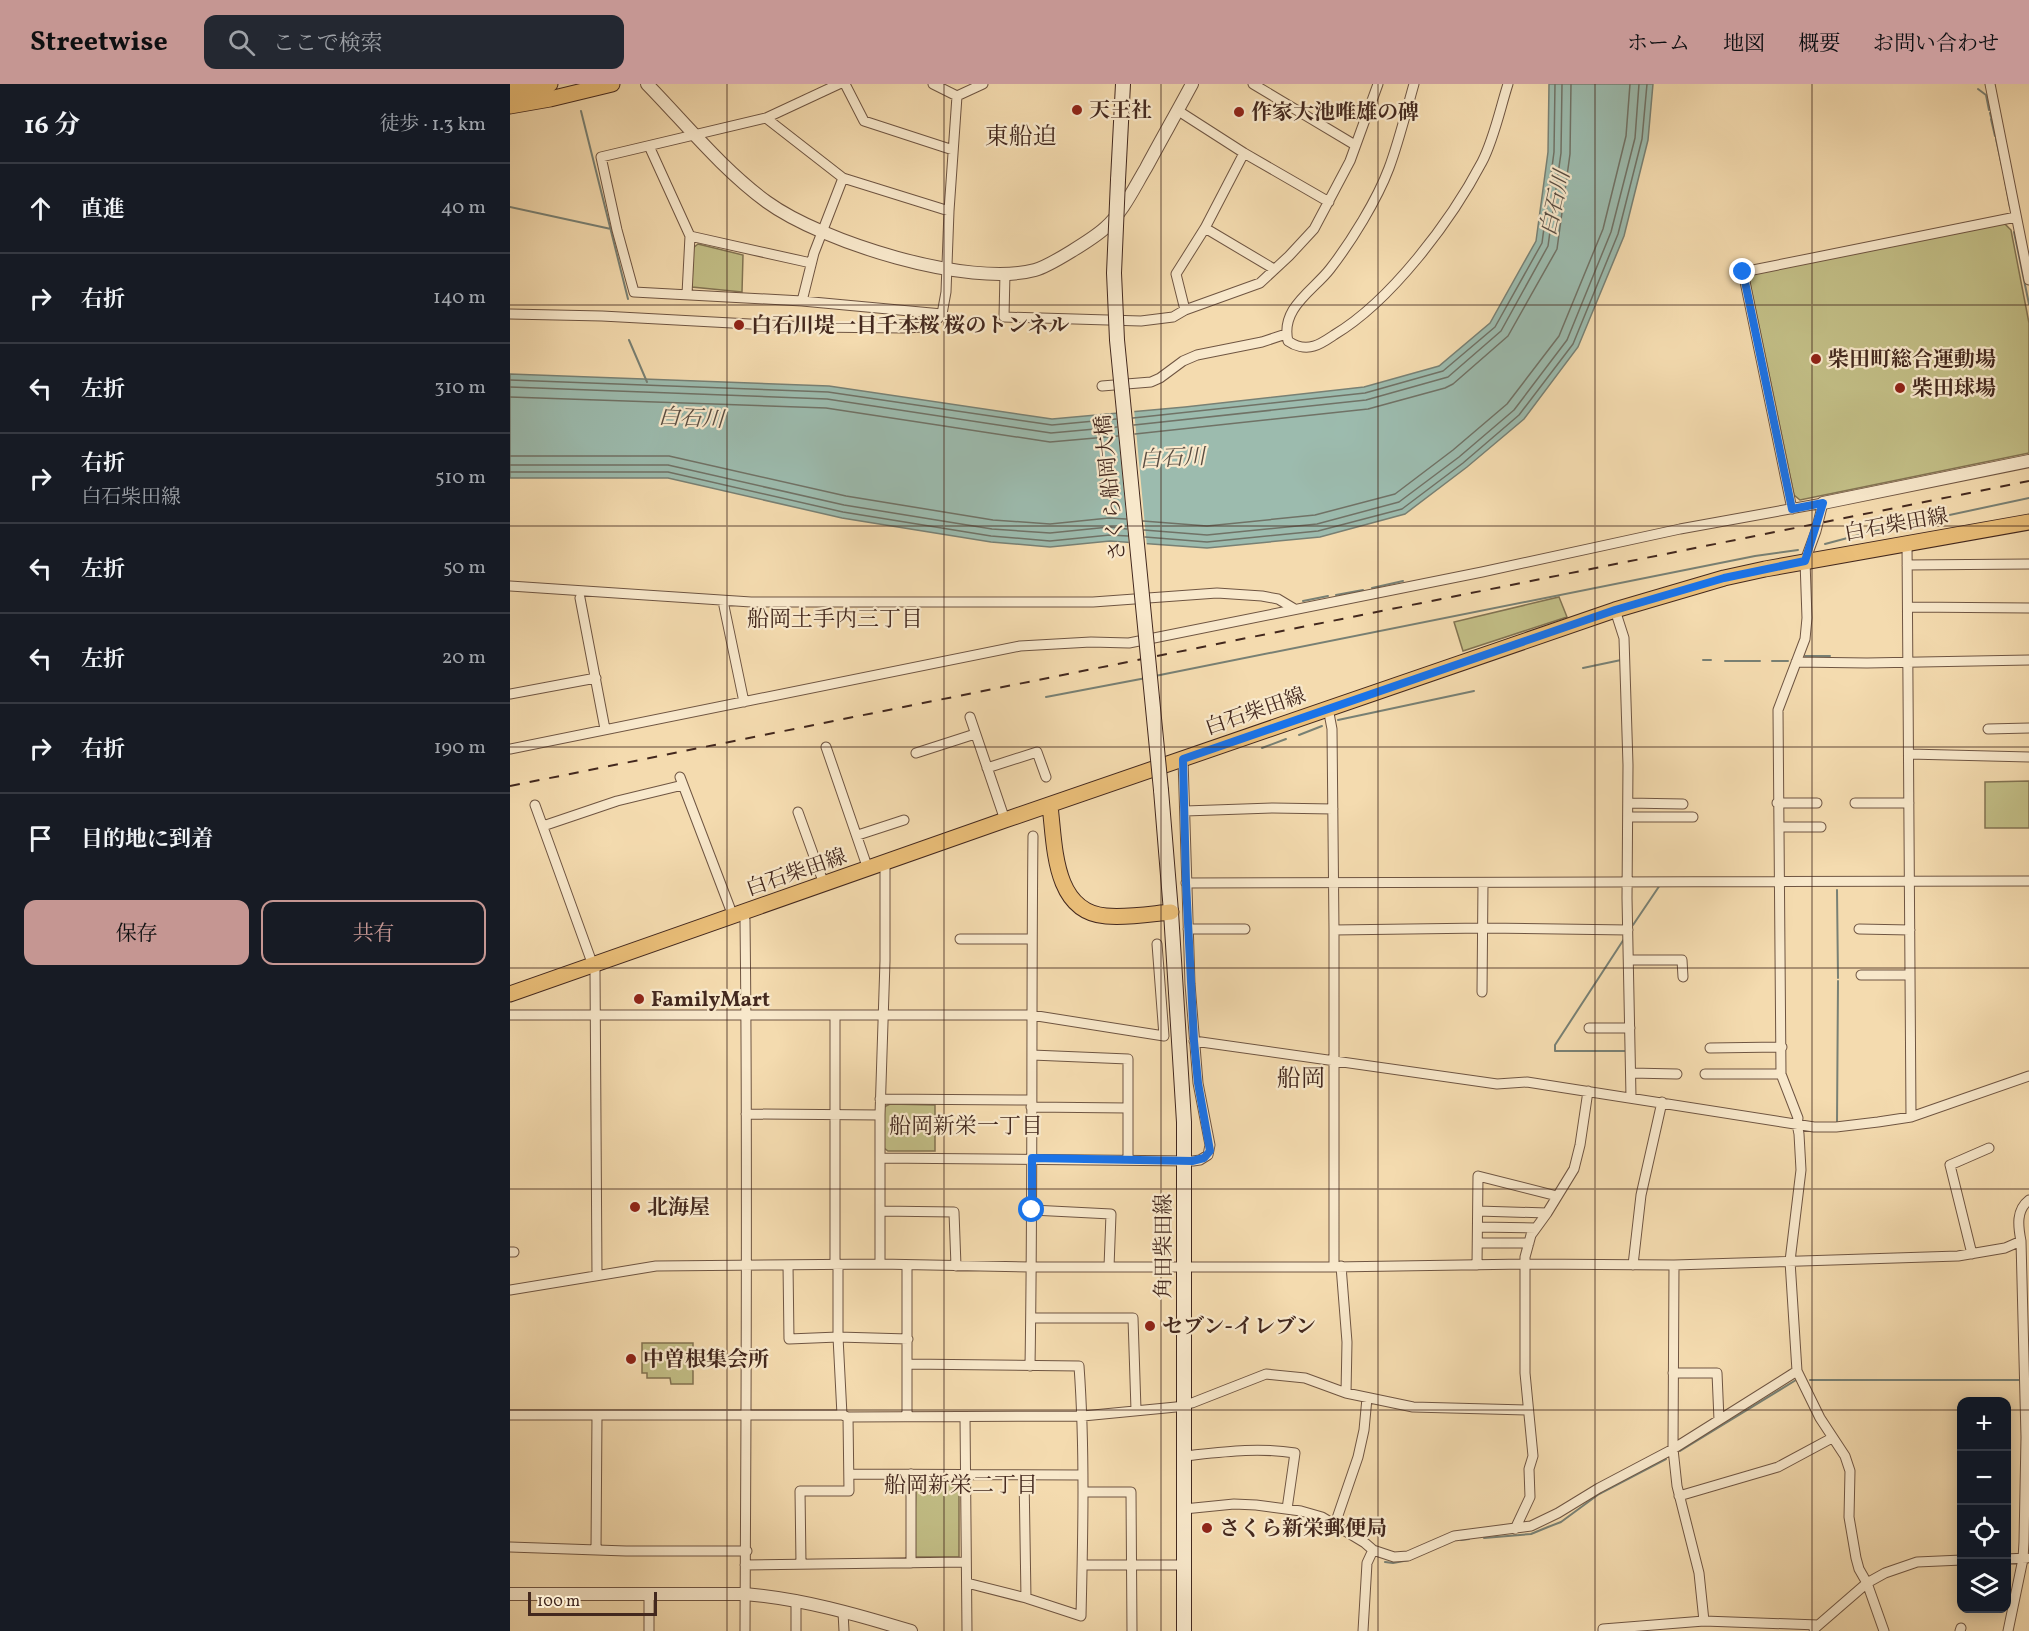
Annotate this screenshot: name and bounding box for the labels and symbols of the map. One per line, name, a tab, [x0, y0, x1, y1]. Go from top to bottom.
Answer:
place label: 天王社	[1089, 97, 1152, 126]
place label: 作家大池唯雄の碑	[1251, 99, 1419, 128]
marker: 天王社	[1070, 103, 1084, 117]
marker: 作家大池唯雄の碑	[1232, 105, 1246, 119]
district label: 東船迫	[985, 121, 1057, 155]
water label: 白石川	[1534, 166, 1579, 239]
route end	[1729, 258, 1755, 284]
place label: 白石川堤一目千本桜 桜のトンネル	[751, 312, 1070, 341]
marker: 白石川堤一目千本桜 桜のトンネル	[732, 318, 746, 332]
place label: 柴田町総合運動場	[1828, 346, 1996, 375]
marker: 柴田町総合運動場	[1809, 352, 1823, 366]
place label: 柴田球場	[1912, 375, 1996, 404]
marker: 柴田球場	[1893, 381, 1907, 395]
water label: 白石川	[657, 402, 727, 437]
street label: さくら船岡大橋	[1089, 413, 1134, 562]
water label: 白石川	[1138, 442, 1208, 477]
street label: 白石柴田線	[1842, 502, 1950, 549]
district label: 船岡土手内三丁目	[747, 605, 923, 636]
street label: 白石柴田線	[1201, 682, 1310, 743]
street label: 白石柴田線	[742, 843, 851, 904]
place label: FamilyMart	[651, 986, 770, 1015]
marker: FamilyMart	[632, 992, 646, 1006]
district label: 船岡	[1277, 1063, 1325, 1097]
district label: 船岡新栄一丁目	[889, 1112, 1043, 1143]
place label: 北海屋	[647, 1194, 710, 1223]
street label: 角田柴田線	[1150, 1194, 1179, 1299]
route start	[1018, 1196, 1044, 1222]
marker: 北海屋	[628, 1200, 642, 1214]
place label: セブン-イレブン	[1162, 1313, 1316, 1342]
marker: セブン-イレブン	[1143, 1319, 1157, 1333]
place label: 中曽根集会所	[643, 1346, 769, 1375]
marker: 中曽根集会所	[624, 1352, 638, 1366]
district label: 船岡新栄二丁目	[884, 1471, 1038, 1502]
place label: さくら新栄郵便局	[1219, 1515, 1387, 1544]
marker: さくら新栄郵便局	[1200, 1521, 1214, 1535]
scale bar	[528, 1589, 657, 1616]

